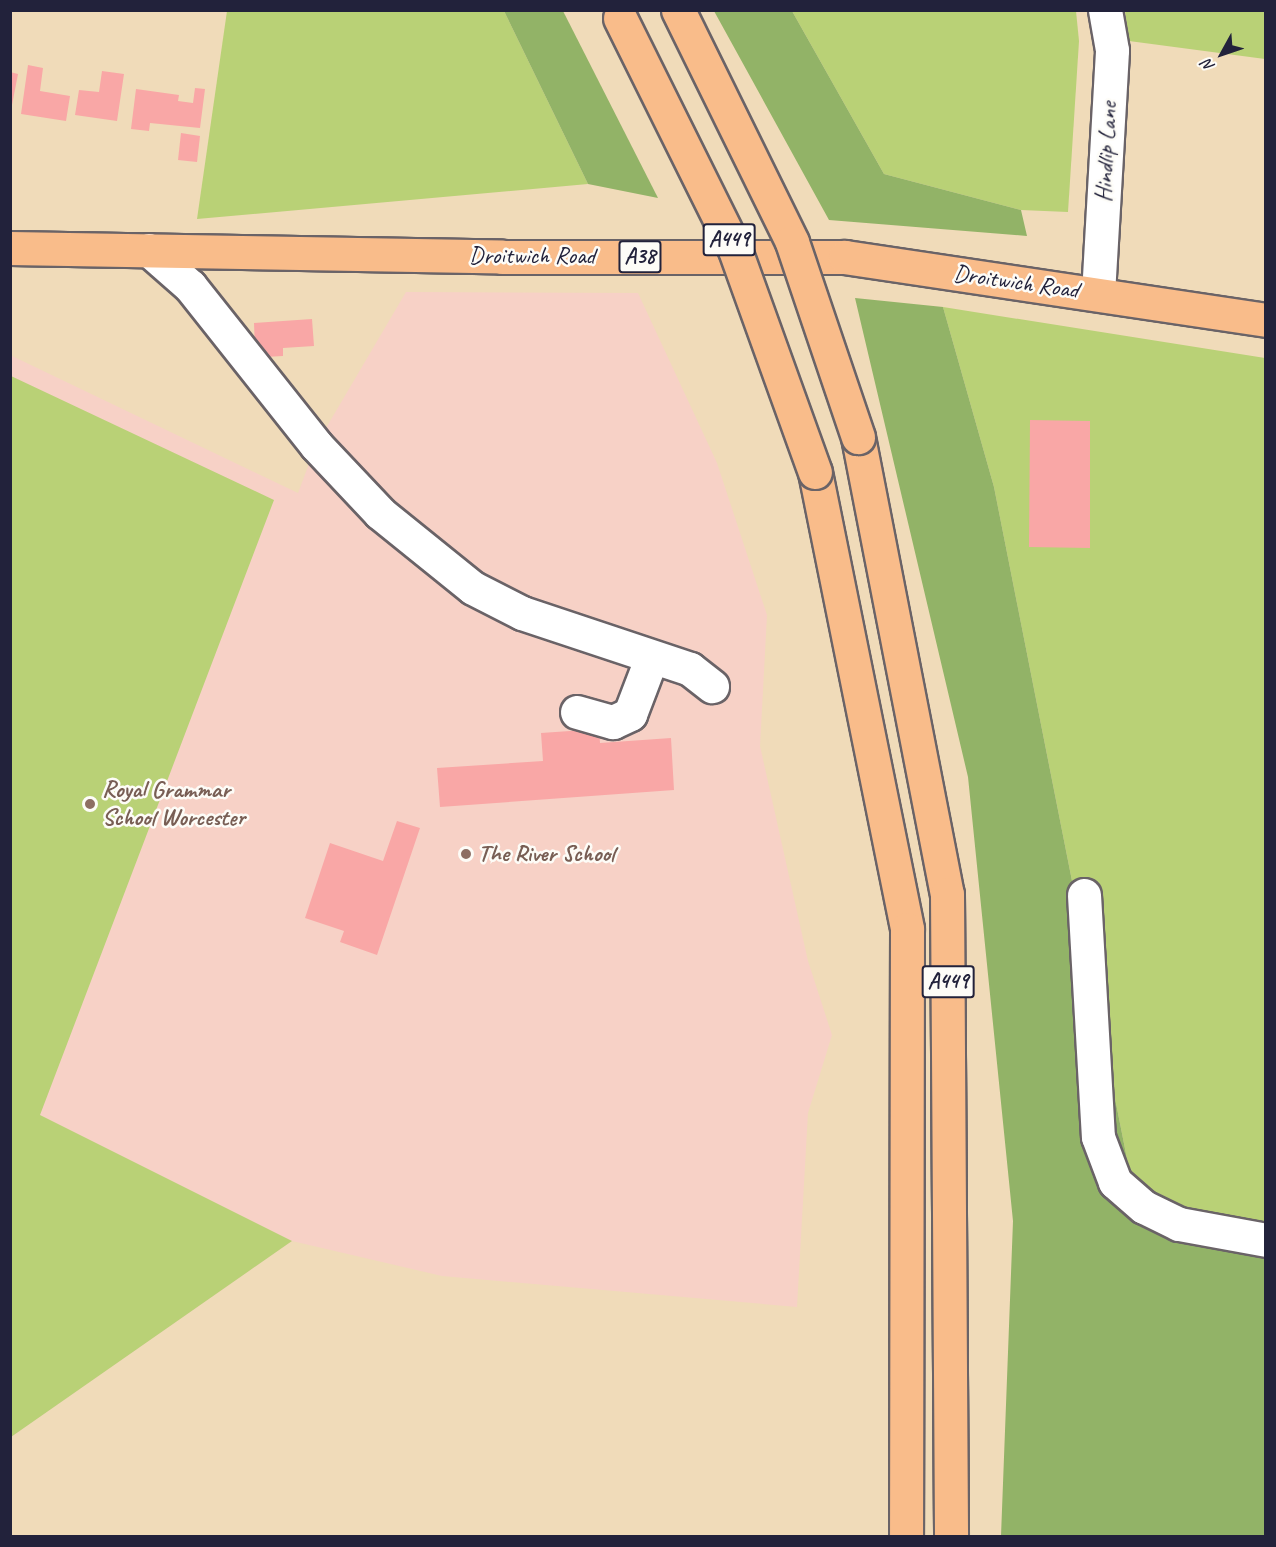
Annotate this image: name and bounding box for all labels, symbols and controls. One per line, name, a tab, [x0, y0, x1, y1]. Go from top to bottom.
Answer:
north arrow	[1192, 24, 1252, 84]
text: N	[1197, 55, 1219, 76]
street label: Hindlip Lane	[1089, 101, 1123, 203]
road number: A449	[702, 221, 756, 259]
road number: A38	[618, 238, 662, 276]
street label: Droitwich Road	[469, 242, 595, 270]
street label: Droitwich Road	[952, 259, 1080, 305]
place label: Royal Grammar School Worcester	[102, 776, 245, 832]
marker: Royal Grammar School Worcester	[83, 797, 97, 811]
place label: The River School	[478, 840, 616, 868]
marker: The River School	[459, 847, 473, 861]
road number: A449	[921, 963, 975, 1001]

